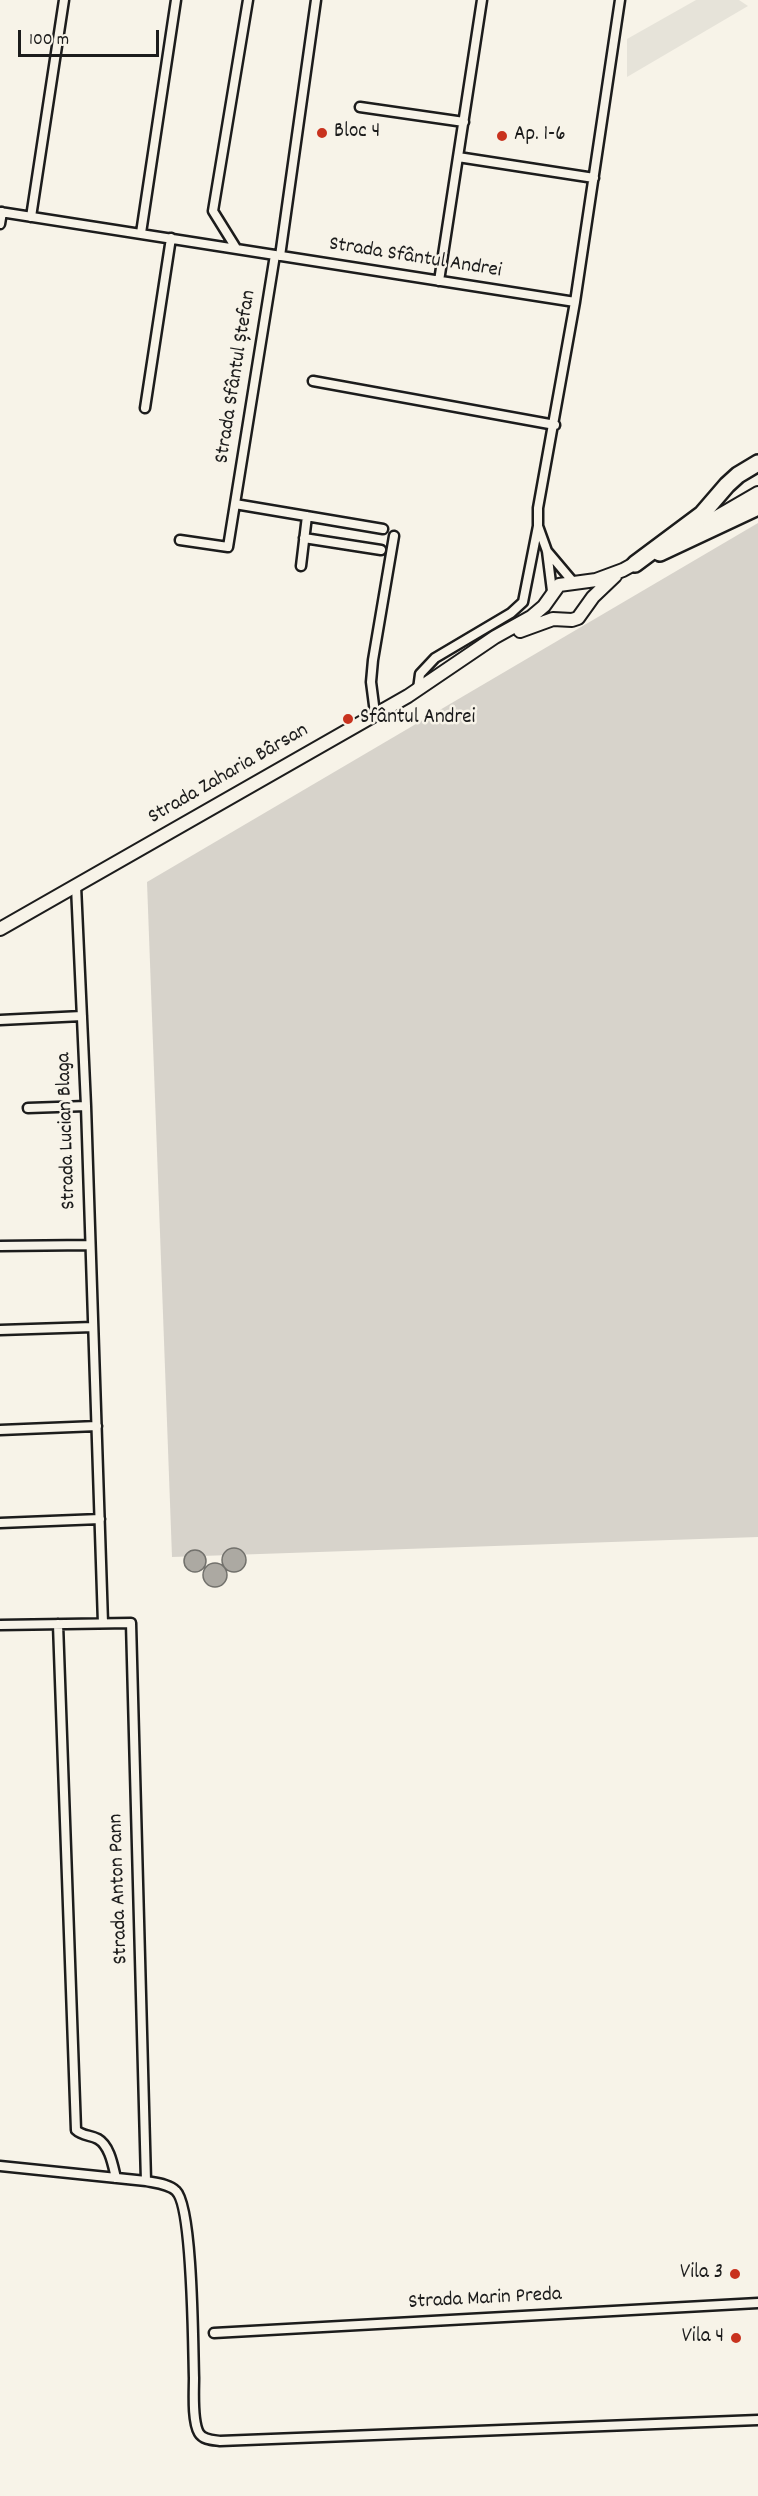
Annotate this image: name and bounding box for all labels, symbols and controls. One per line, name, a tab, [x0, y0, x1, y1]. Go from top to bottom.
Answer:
scale bar	[21, 18, 162, 56]
text: 100 m	[29, 28, 69, 53]
place label: Bloc 4	[334, 120, 380, 146]
place label: Ap. 1-6	[514, 123, 566, 149]
marker: Bloc 4	[315, 126, 329, 140]
marker: Ap. 1-6	[495, 129, 509, 143]
street label: Strada Sfântul Andrei	[327, 233, 503, 285]
street label: Strada Sfântul Ștefan	[211, 289, 263, 465]
place label: Sfântul Andrei	[360, 706, 475, 732]
marker: Sfântul Andrei	[341, 712, 355, 726]
street label: Strada Zaharia Bârsan	[144, 719, 314, 831]
street label: Strada Lucian Blaga	[53, 1052, 83, 1210]
street label: Strada Anton Pann	[105, 1813, 135, 1965]
place label: Vila 3	[680, 2261, 723, 2287]
marker: Vila 3	[728, 2267, 742, 2281]
street label: Strada Marin Preda	[408, 2283, 562, 2317]
place label: Vila 4	[682, 2325, 724, 2351]
marker: Vila 4	[729, 2331, 743, 2345]

